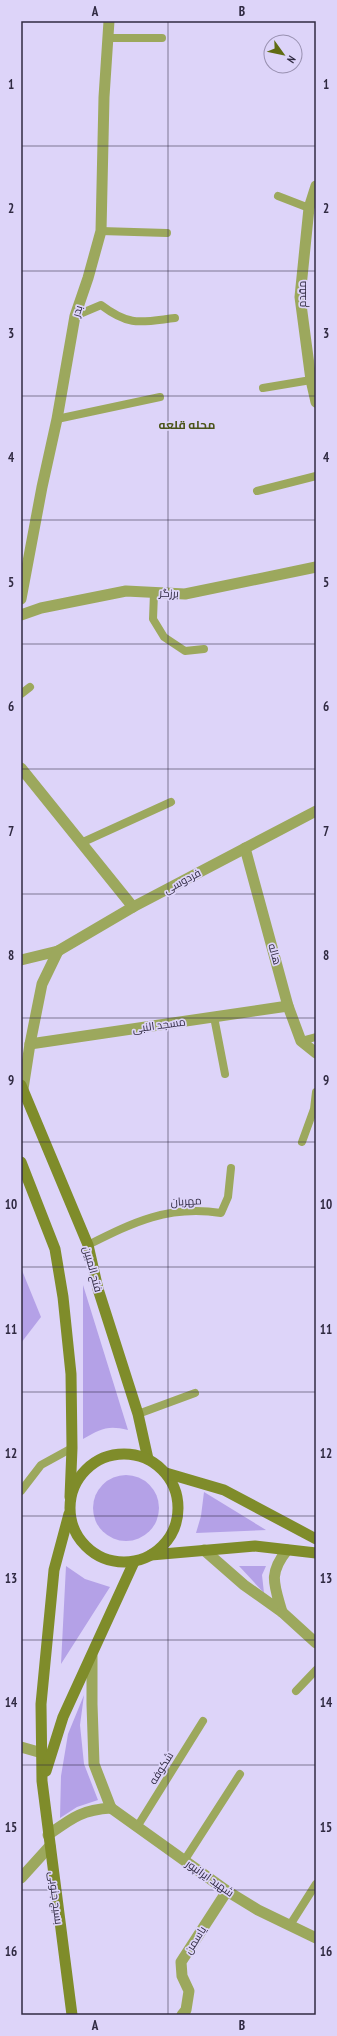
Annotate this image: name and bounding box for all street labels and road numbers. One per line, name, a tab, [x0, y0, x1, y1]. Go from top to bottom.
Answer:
street label: مقدم	[295, 281, 310, 307]
street label: بدر	[68, 303, 85, 320]
street label: برزگر	[158, 585, 179, 601]
street label: فردوسی	[161, 865, 203, 897]
street label: هاله	[265, 942, 285, 966]
street label: مسجد النبی	[132, 1014, 186, 1036]
street label: مهربان	[170, 1193, 202, 1209]
street label: فتح المبین	[79, 1245, 106, 1294]
street label: شکوفه	[146, 1749, 176, 1787]
street label: شهید ایرانپور	[182, 1856, 237, 1900]
street label: بسیج جنوبی	[45, 1871, 66, 1925]
street label: یاسمن	[181, 1923, 209, 1957]

